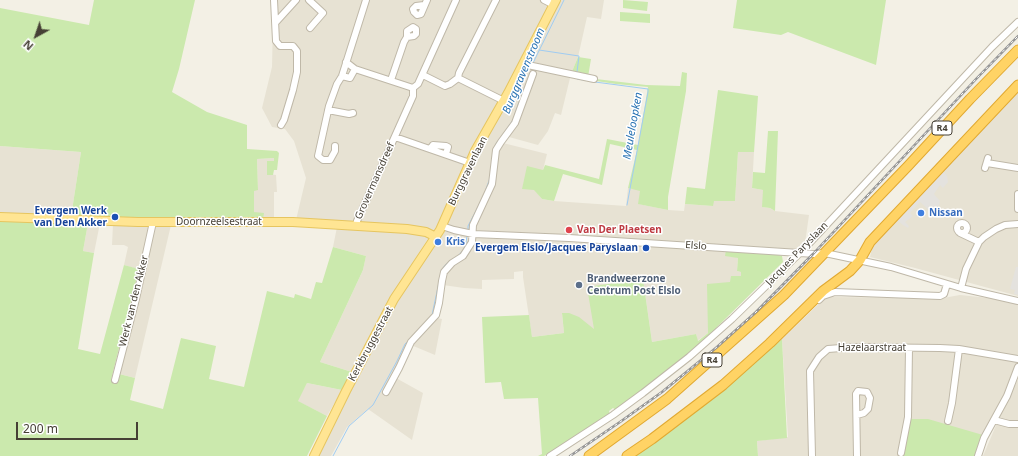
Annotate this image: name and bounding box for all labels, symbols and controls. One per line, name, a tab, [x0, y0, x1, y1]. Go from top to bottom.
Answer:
north arrow	[16, 16, 56, 56]
water label: Burggravenstroom	[500, 26, 548, 116]
text: N	[20, 37, 36, 54]
water label: Meuleloopken	[621, 91, 645, 161]
road number: R4	[932, 121, 952, 135]
street label: Burggravenlaan	[446, 134, 490, 208]
street label: Grovermansdreef	[353, 141, 397, 221]
place label: Evergem Werk van Den Akker	[34, 205, 107, 228]
place label: Nissan	[929, 207, 963, 219]
marker: Nissan	[916, 208, 926, 218]
marker: Evergem Werk van Den Akker	[110, 212, 120, 222]
street label: Doornzeelsestraat	[176, 216, 262, 228]
street label: Jacques Paryslaan	[763, 220, 831, 288]
place label: Van Der Plaetsen	[577, 224, 662, 236]
marker: Van Der Plaetsen	[564, 225, 574, 235]
place label: Kris	[446, 236, 465, 248]
marker: Kris	[433, 237, 443, 247]
street label: Elslo	[685, 239, 707, 253]
place label: Evergem Elslo/Jacques Paryslaan	[475, 242, 638, 254]
marker: Evergem Elslo/Jacques Paryslaan	[641, 243, 651, 253]
street label: Werk van den Akker	[117, 254, 151, 348]
place label: Brandweerzone Centrum Post Elslo	[587, 273, 681, 296]
marker: Brandweerzone Centrum Post Elslo	[574, 280, 584, 290]
street label: Kerkbruggestraat	[346, 305, 396, 383]
street label: Hazelaarstraat	[838, 342, 906, 354]
road number: R4	[702, 353, 722, 367]
scale bar	[18, 414, 140, 440]
text: 200 m	[23, 420, 58, 437]

